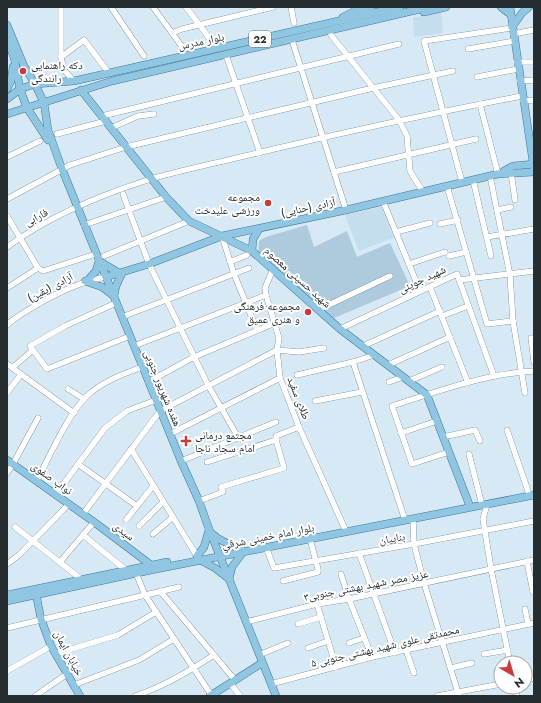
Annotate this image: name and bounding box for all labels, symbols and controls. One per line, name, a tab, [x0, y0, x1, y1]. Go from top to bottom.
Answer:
street label: بلوار مدرس	[177, 28, 225, 54]
road number: 22	[249, 31, 271, 47]
place label: دکه راهنمایی رانندگی	[31, 57, 83, 86]
marker: دکه راهنمایی رانندگی	[18, 66, 28, 76]
place label: مجموعه ورزشی علیدخت	[195, 189, 260, 218]
street label: آزادی (حنایی)	[279, 193, 337, 221]
marker: مجموعه ورزشی علیدخت	[263, 198, 273, 208]
street label: فارابی	[21, 204, 51, 230]
street label: شهید حسینی معصوم	[261, 243, 335, 311]
street label: شهید جوینی	[396, 261, 448, 297]
street label: آزادی (یقین)	[24, 268, 76, 306]
place label: مجموعه فرهنگی و هنری عمیق	[234, 298, 300, 327]
marker: مجموعه فرهنگی و هنری عمیق	[303, 307, 313, 317]
street label: هفده شهریور جنوبی	[140, 347, 186, 429]
street label: طلای سفید	[284, 374, 314, 422]
place label: مجتمع درمانی امام سجاد ناجا	[195, 427, 255, 456]
marker: مجتمع درمانی امام سجاد ناجا	[180, 435, 192, 447]
street label: نواب صفوی	[28, 458, 76, 498]
street label: سیدی	[110, 518, 138, 544]
street label: بلوار امام خمینی شرقي	[221, 519, 316, 554]
street label: بناییان	[378, 528, 406, 548]
street label: عزیز مصر شهید بهشتی جنوبی۳	[302, 565, 430, 605]
street label: محمدتقی علوی شهید بهشتی جنوبی ۵	[309, 621, 461, 671]
street label: خیابان ایمان	[50, 627, 88, 679]
north arrow	[493, 655, 533, 695]
text: N	[511, 674, 528, 692]

